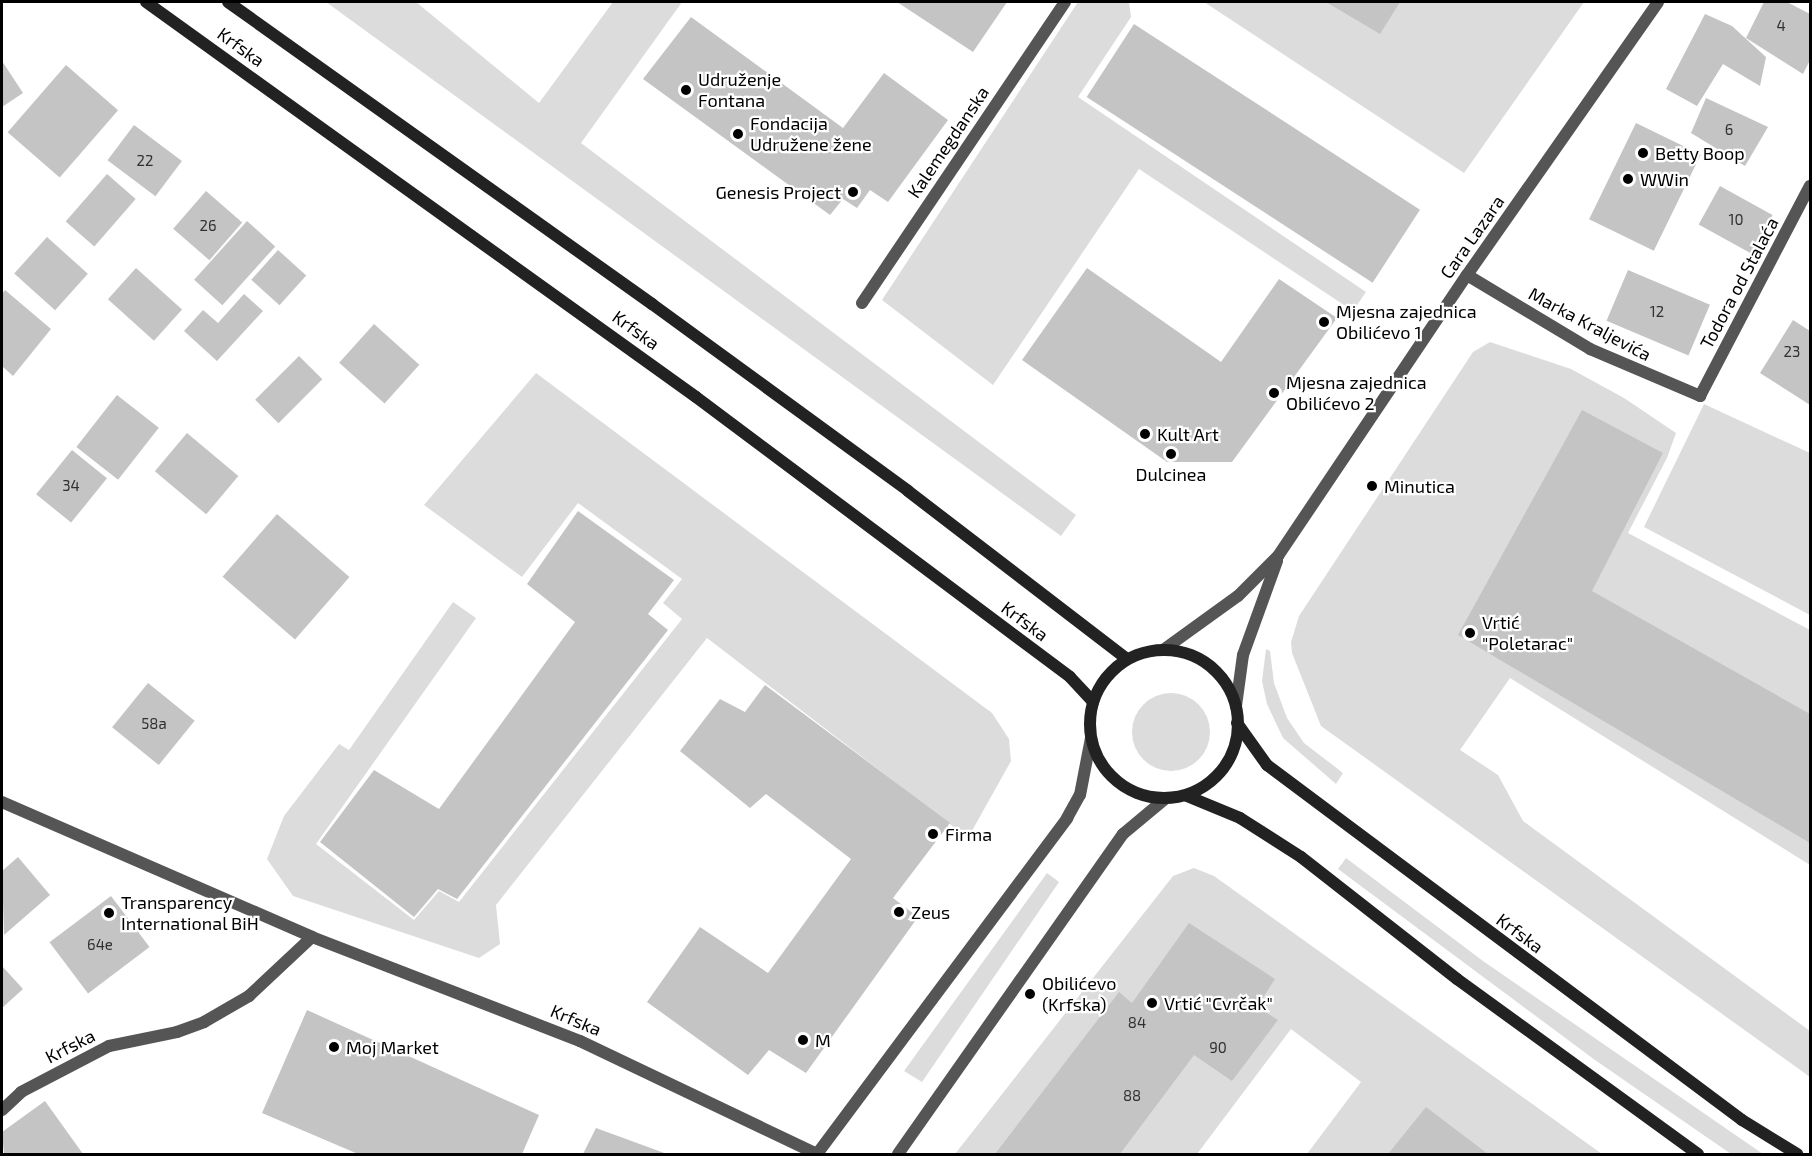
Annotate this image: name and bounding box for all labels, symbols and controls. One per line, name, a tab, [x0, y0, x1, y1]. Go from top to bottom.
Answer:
house number: 4	[1776, 17, 1786, 35]
street label: Krfska	[213, 23, 269, 71]
place label: Udruženje Fontana	[698, 69, 781, 112]
street label: Kalemegdanska	[903, 82, 993, 202]
marker: Udruženje Fontana	[679, 83, 693, 97]
place label: Fondacija Udružene žene	[750, 113, 872, 156]
house number: 6	[1725, 121, 1733, 139]
marker: Fondacija Udružene žene	[731, 127, 745, 141]
place label: Betty Boop	[1655, 142, 1745, 164]
marker: Betty Boop	[1636, 146, 1650, 160]
house number: 22	[137, 152, 153, 170]
place label: WWin	[1640, 168, 1689, 190]
marker: WWin	[1621, 172, 1635, 186]
place label: Genesis Project	[715, 181, 841, 203]
marker: Genesis Project	[846, 185, 860, 199]
street label: Cara Lazara	[1435, 191, 1509, 283]
house number: 10	[1728, 211, 1744, 229]
street label: Todora od Stalaća	[1695, 214, 1783, 352]
house number: 26	[199, 217, 217, 235]
street label: Marka Kraljevića	[1525, 283, 1655, 365]
place label: Mjesna zajednica Obilićevo 1	[1336, 301, 1477, 344]
house number: 12	[1650, 303, 1664, 321]
street label: Krfska	[608, 306, 664, 354]
marker: Mjesna zajednica Obilićevo 1	[1317, 315, 1331, 329]
house number: 23	[1784, 343, 1800, 361]
place label: Mjesna zajednica Obilićevo 2	[1286, 372, 1427, 415]
marker: Mjesna zajednica Obilićevo 2	[1267, 386, 1281, 400]
place label: Kult Art	[1157, 423, 1219, 445]
marker: Kult Art	[1138, 427, 1152, 441]
marker: Dulcinea	[1164, 447, 1178, 461]
place label: Dulcinea	[1136, 463, 1206, 485]
place label: Minutica	[1384, 475, 1455, 497]
house number: 34	[62, 477, 80, 495]
marker: Minutica	[1365, 479, 1379, 493]
street label: Krfska	[997, 596, 1053, 646]
place label: Vrtić "Poletarac"	[1482, 612, 1573, 654]
marker: Vrtić "Poletarac"	[1463, 626, 1477, 640]
house number: 58a	[141, 715, 167, 733]
place label: Firma	[945, 823, 992, 845]
marker: Firma	[926, 827, 940, 841]
place label: Transparency International BiH	[121, 892, 259, 934]
place label: Zeus	[911, 901, 950, 923]
marker: Zeus	[892, 905, 906, 919]
marker: Transparency International BiH	[102, 906, 116, 920]
street label: Krfska	[1492, 908, 1548, 958]
house number: 64e	[87, 936, 113, 954]
place label: Obilićevo (Krfska)	[1042, 973, 1116, 1016]
marker: Obilićevo (Krfska)	[1023, 987, 1037, 1001]
place label: Vrtić "Cvrčak"	[1164, 992, 1273, 1014]
marker: Vrtić "Cvrčak"	[1145, 996, 1159, 1010]
street label: Krfska	[547, 1000, 605, 1040]
house number: 84	[1128, 1014, 1146, 1032]
street label: Krfska	[42, 1024, 98, 1068]
place label: M	[815, 1029, 831, 1051]
marker: M	[796, 1033, 810, 1047]
place label: Moj Market	[346, 1036, 439, 1058]
house number: 90	[1209, 1039, 1227, 1057]
marker: Moj Market	[327, 1040, 341, 1054]
house number: 88	[1123, 1087, 1141, 1105]

